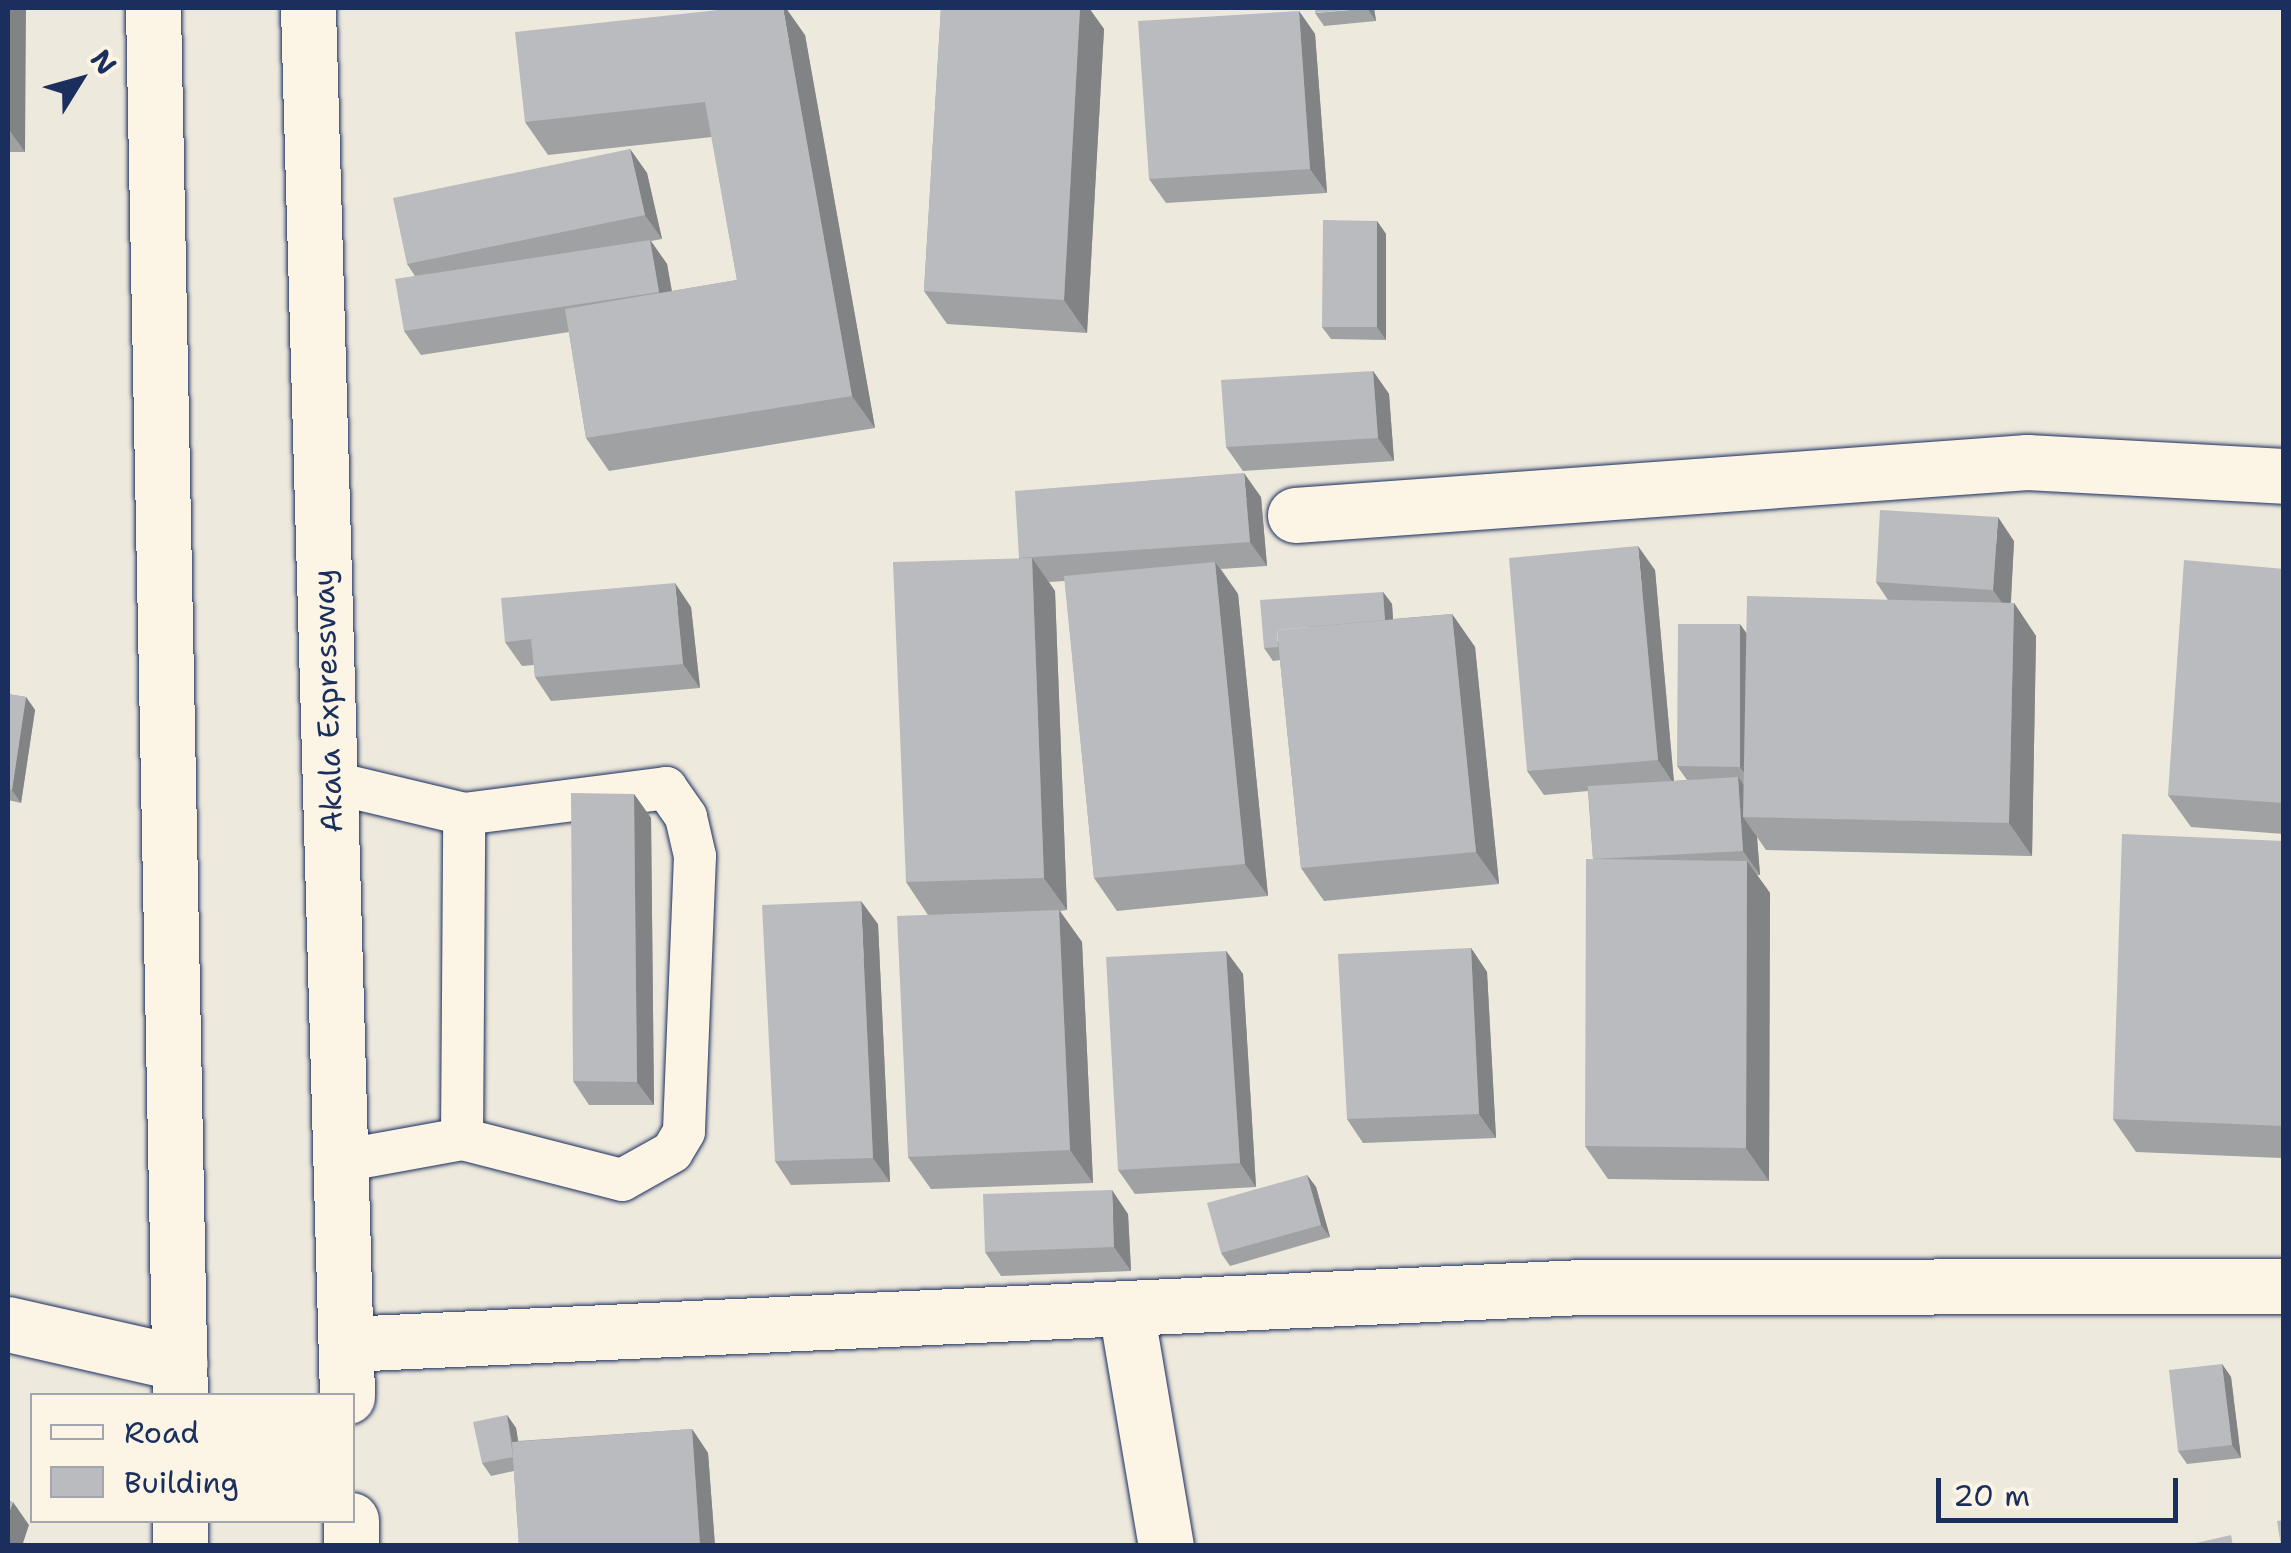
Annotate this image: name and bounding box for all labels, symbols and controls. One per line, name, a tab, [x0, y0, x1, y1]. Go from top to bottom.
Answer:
north arrow	[30, 30, 130, 130]
text: N	[82, 42, 126, 82]
street label: Akala Expressway	[305, 568, 351, 834]
legend	[30, 1393, 355, 1523]
text: Road	[124, 1412, 199, 1453]
scale bar	[1941, 1458, 2184, 1520]
text: Building	[124, 1462, 239, 1503]
text: 20 m	[1953, 1475, 2030, 1516]

